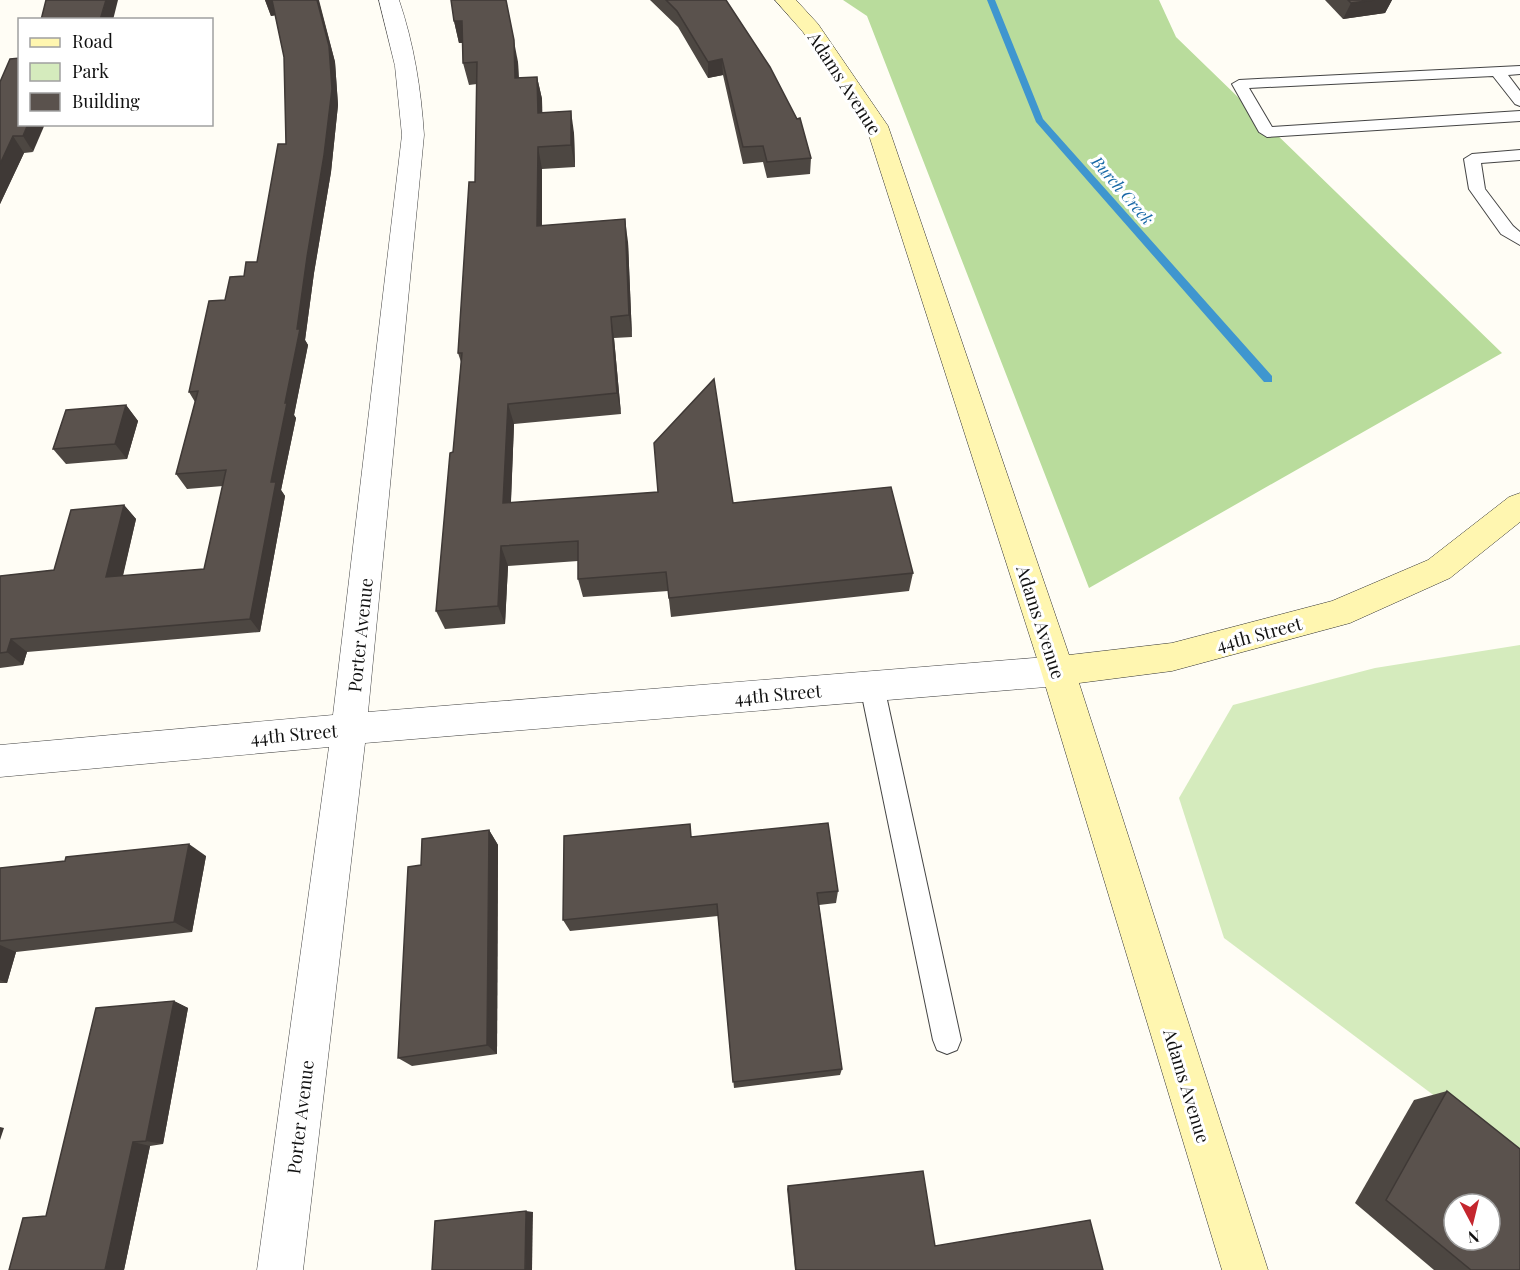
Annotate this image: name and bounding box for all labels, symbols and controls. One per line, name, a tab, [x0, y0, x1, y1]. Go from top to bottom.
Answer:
legend	[18, 18, 213, 126]
street label: Adams Avenue	[802, 26, 887, 139]
text: Road	[72, 29, 113, 53]
text: Park	[72, 59, 109, 83]
text: Building	[72, 89, 140, 113]
water label: Burch Creek	[1087, 151, 1159, 229]
street label: Adams Avenue	[1011, 561, 1071, 682]
street label: Porter Avenue	[342, 577, 378, 693]
street label: 44th Street	[1214, 611, 1305, 657]
street label: 44th Street	[733, 678, 823, 710]
street label: 44th Street	[249, 718, 339, 750]
street label: Adams Avenue	[1158, 1025, 1216, 1146]
street label: Porter Avenue	[281, 1059, 319, 1175]
north arrow	[1442, 1192, 1502, 1252]
text: N	[1466, 1226, 1481, 1249]

